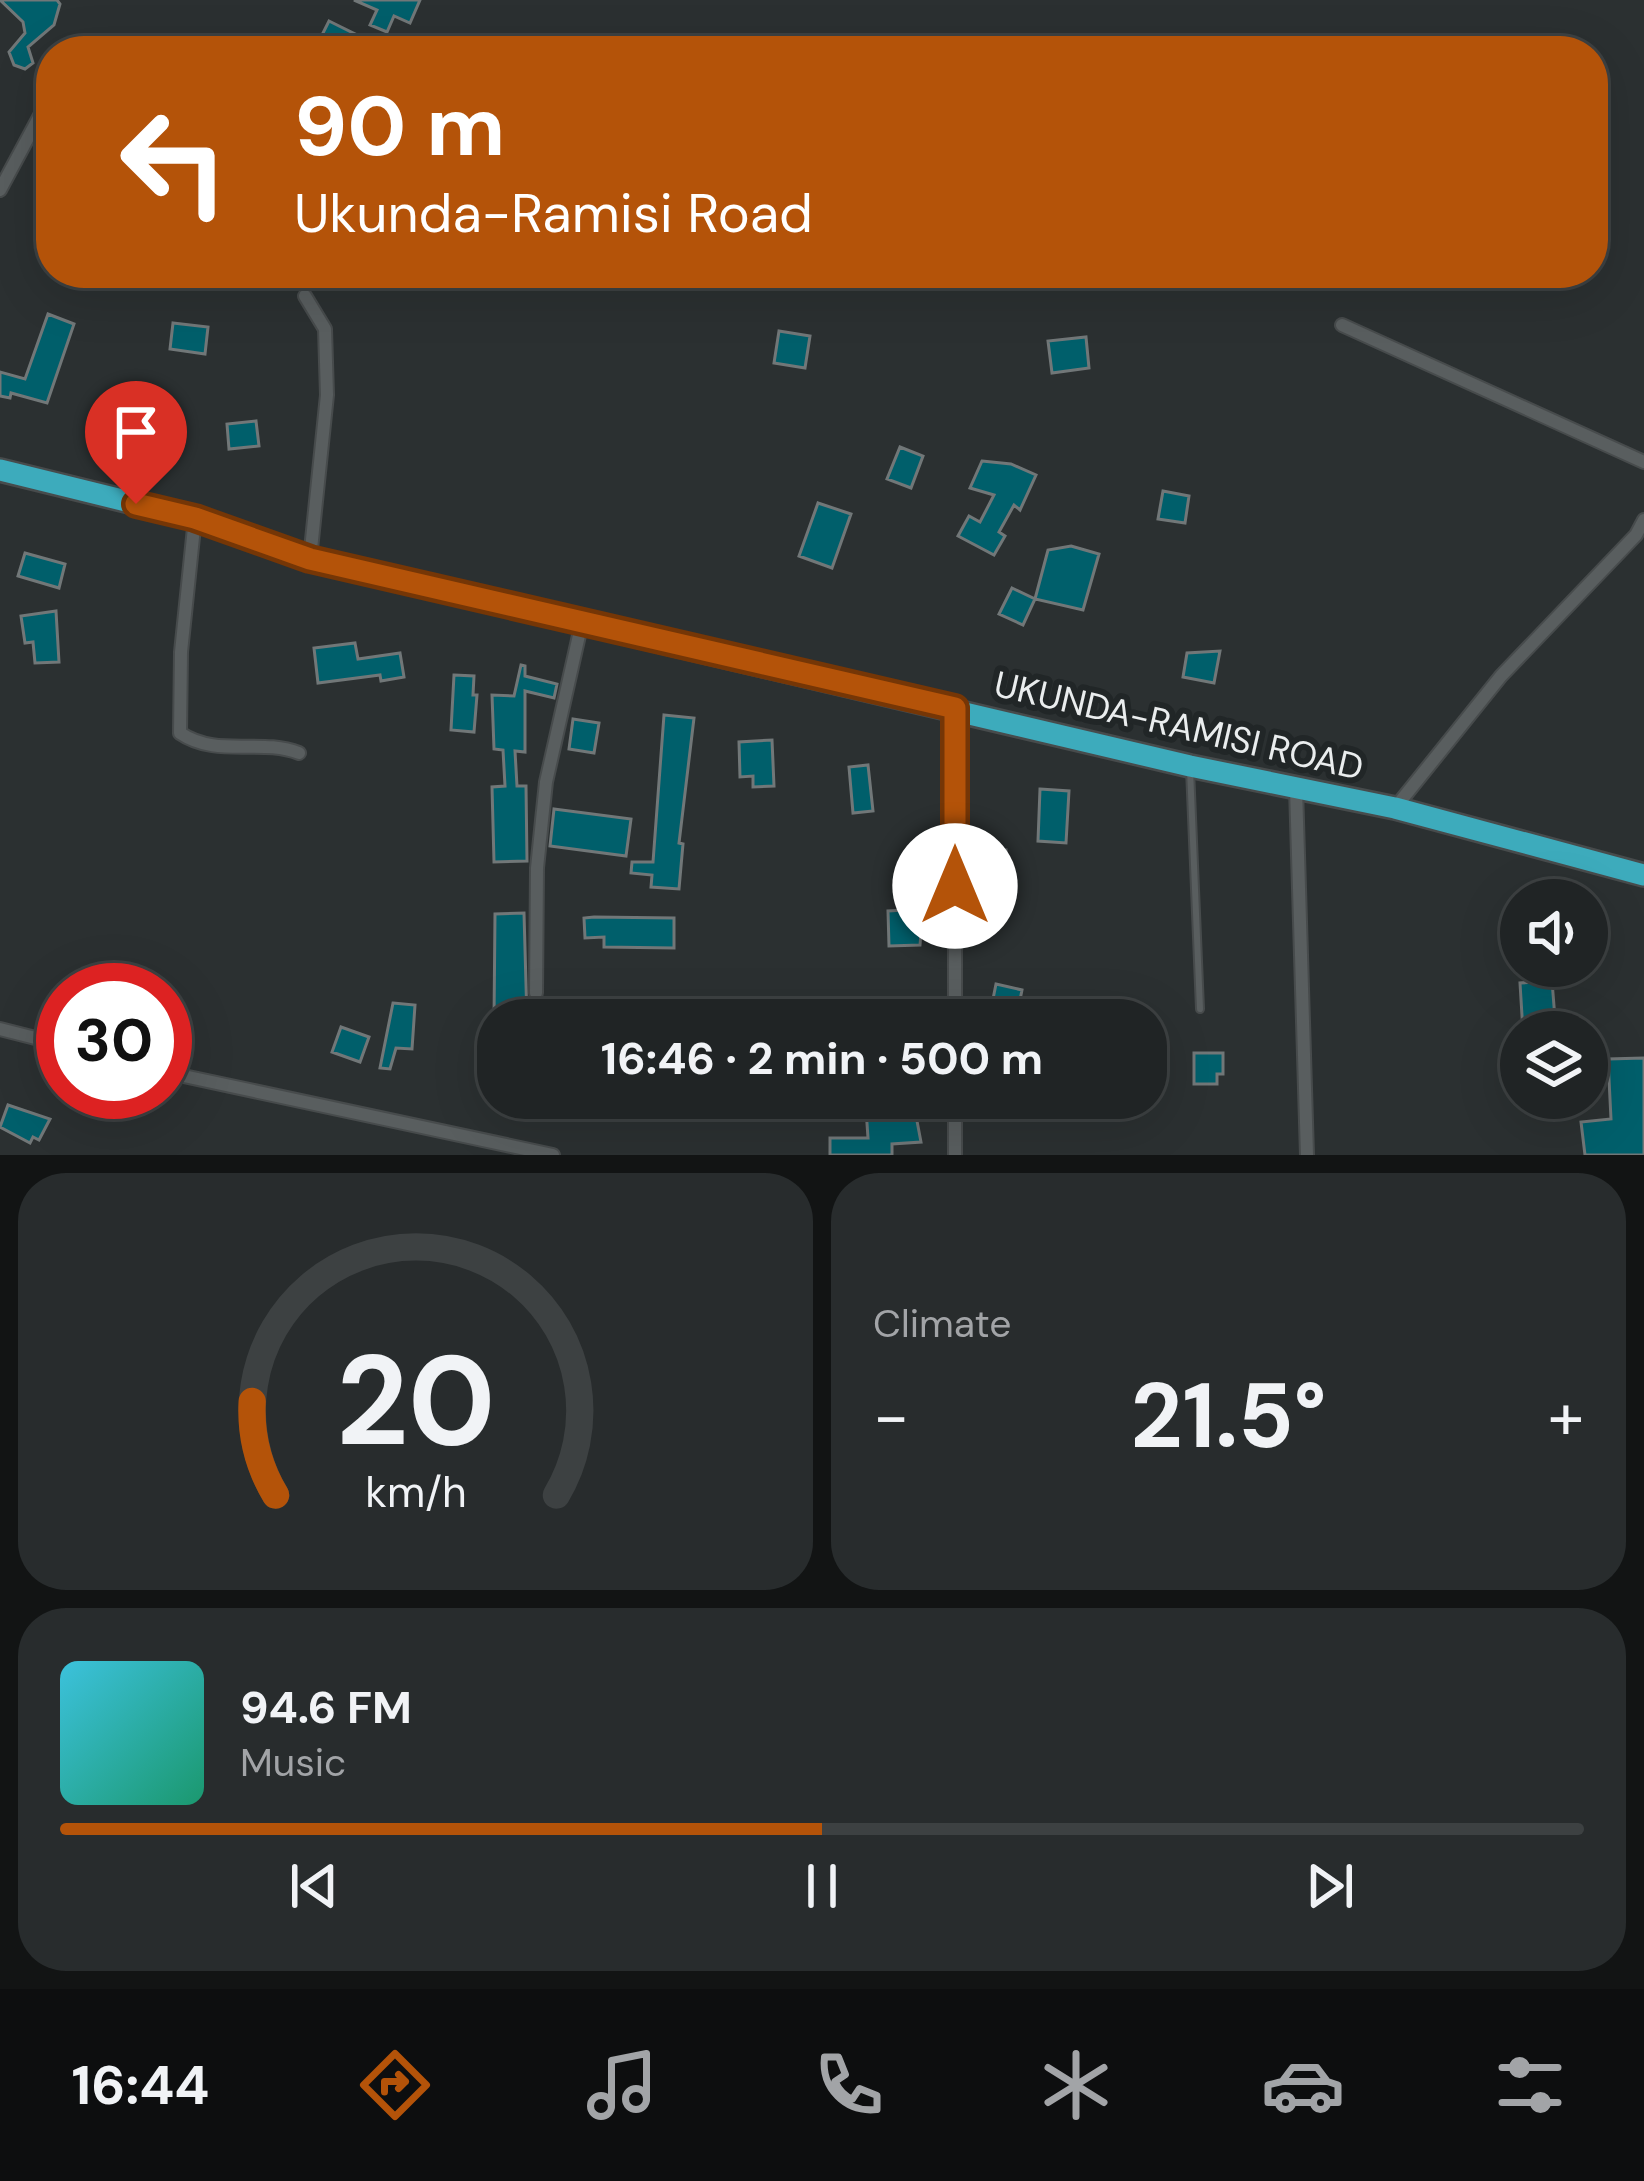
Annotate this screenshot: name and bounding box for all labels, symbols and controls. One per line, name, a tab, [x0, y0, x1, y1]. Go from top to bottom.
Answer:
text: 90 m	[294, 72, 505, 181]
icon: left	[96, 84, 252, 240]
text: Ukunda-Ramisi Road	[294, 178, 813, 249]
pin	[85, 381, 187, 504]
icon: arrive	[103, 399, 169, 465]
street label: UKUNDA-RAMISI ROAD	[990, 660, 1368, 791]
position arrow	[892, 823, 1018, 949]
map controls	[1500, 879, 1608, 1119]
button: sound	[1500, 879, 1608, 987]
speed limit sign: 30	[36, 963, 192, 1119]
button: layers	[1500, 1011, 1608, 1119]
text: 16:46 · 2 min · 500 m	[601, 1029, 1043, 1088]
text: Climate	[873, 1298, 1011, 1349]
text: 20	[336, 1320, 495, 1483]
text: 21.5°	[1130, 1358, 1327, 1475]
text: −	[873, 1374, 909, 1459]
text: +	[1548, 1374, 1584, 1459]
text: km/h	[365, 1463, 466, 1519]
text: 94.6 FM	[240, 1678, 412, 1737]
text: Music	[240, 1737, 346, 1788]
icon: previous	[281, 1853, 347, 1919]
icon: pause	[789, 1853, 855, 1919]
icon: next	[1297, 1853, 1363, 1919]
icon: directions	[353, 2043, 437, 2127]
icon: music	[580, 2043, 664, 2127]
icon: phone	[807, 2043, 891, 2127]
icon: climate	[1034, 2043, 1118, 2127]
icon: car	[1261, 2043, 1345, 2127]
icon: filters	[1488, 2043, 1572, 2127]
text: 16:44	[72, 2050, 209, 2121]

